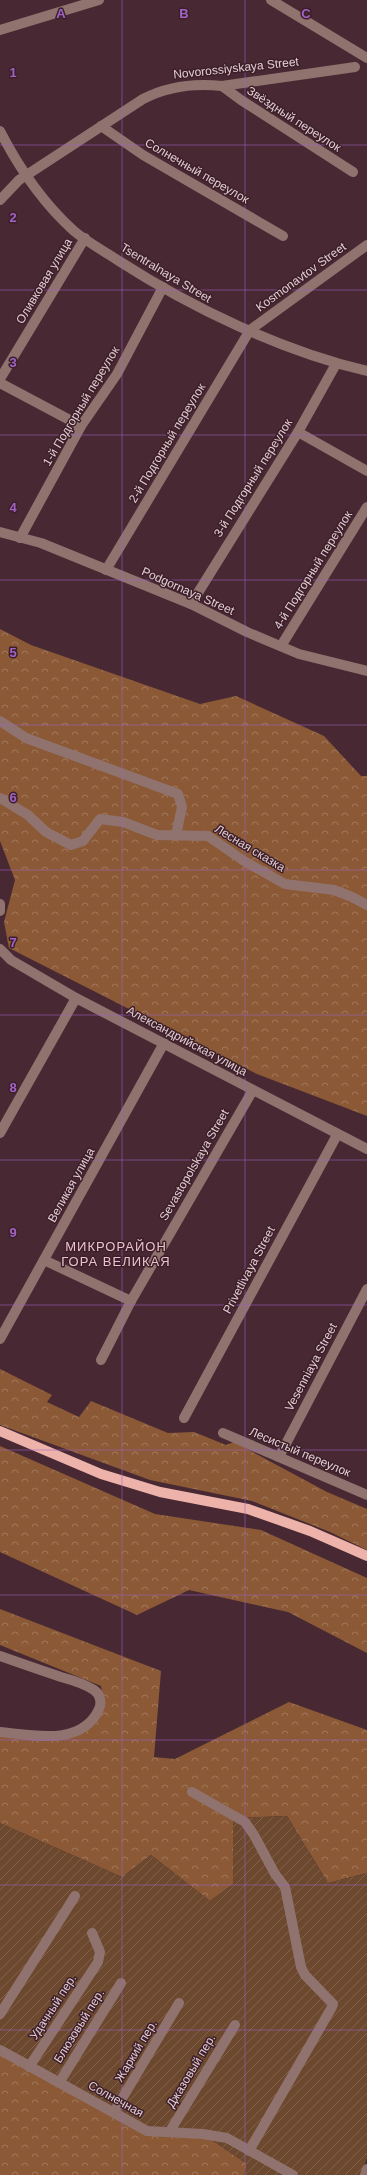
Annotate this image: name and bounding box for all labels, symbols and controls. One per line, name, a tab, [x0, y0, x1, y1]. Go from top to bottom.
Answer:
text: A	[56, 6, 66, 21]
text: B	[179, 6, 189, 21]
text: C	[301, 6, 311, 21]
street label: Novorossiyskaya Street	[173, 54, 300, 82]
text: 1	[9, 65, 17, 80]
street label: Звёздный переулок	[244, 83, 344, 155]
street label: Солнечный переулок	[143, 136, 252, 207]
text: 2	[9, 210, 17, 225]
street label: Оливковая улица	[13, 236, 75, 326]
street label: Kosmonavtov Street	[253, 239, 349, 314]
street label: Tsentralnaya Street	[118, 240, 214, 306]
street label: 1-й Подгорный переулок	[40, 343, 123, 468]
text: 3	[9, 355, 17, 370]
street label: 2-й Подгорный переулок	[126, 380, 209, 505]
street label: 3-й Подгорный переулок	[211, 416, 296, 540]
text: 4	[9, 500, 17, 515]
street label: 4-й Подгорный переулок	[271, 508, 356, 632]
street label: Podgornaya Street	[139, 564, 237, 618]
text: 5	[9, 645, 17, 660]
text: 6	[9, 790, 17, 805]
street label: Лесная сказка	[212, 822, 288, 875]
text: 7	[9, 935, 17, 950]
street label: Александрийская улица	[124, 1003, 250, 1079]
text: 8	[9, 1080, 17, 1095]
street label: Sevastopolskaya Street	[156, 1106, 232, 1223]
street label: Великая улица	[45, 1145, 97, 1225]
street label: Privetlivaya Street	[220, 1223, 278, 1316]
text: 9	[9, 1225, 17, 1240]
district label: МИКРОРАЙОН ГОРА ВЕЛИКАЯ	[61, 1239, 171, 1269]
street label: Vesenniaya Street	[282, 1320, 340, 1413]
street label: Лесистый переулок	[247, 1424, 353, 1480]
street label: Удачный пер.	[27, 1972, 79, 2042]
street label: Блюзовый пер.	[51, 1987, 107, 2065]
street label: Жаркий пер.	[112, 2018, 160, 2084]
street label: Джазовый пер.	[164, 2032, 218, 2110]
street label: Солнечная	[86, 2078, 146, 2120]

